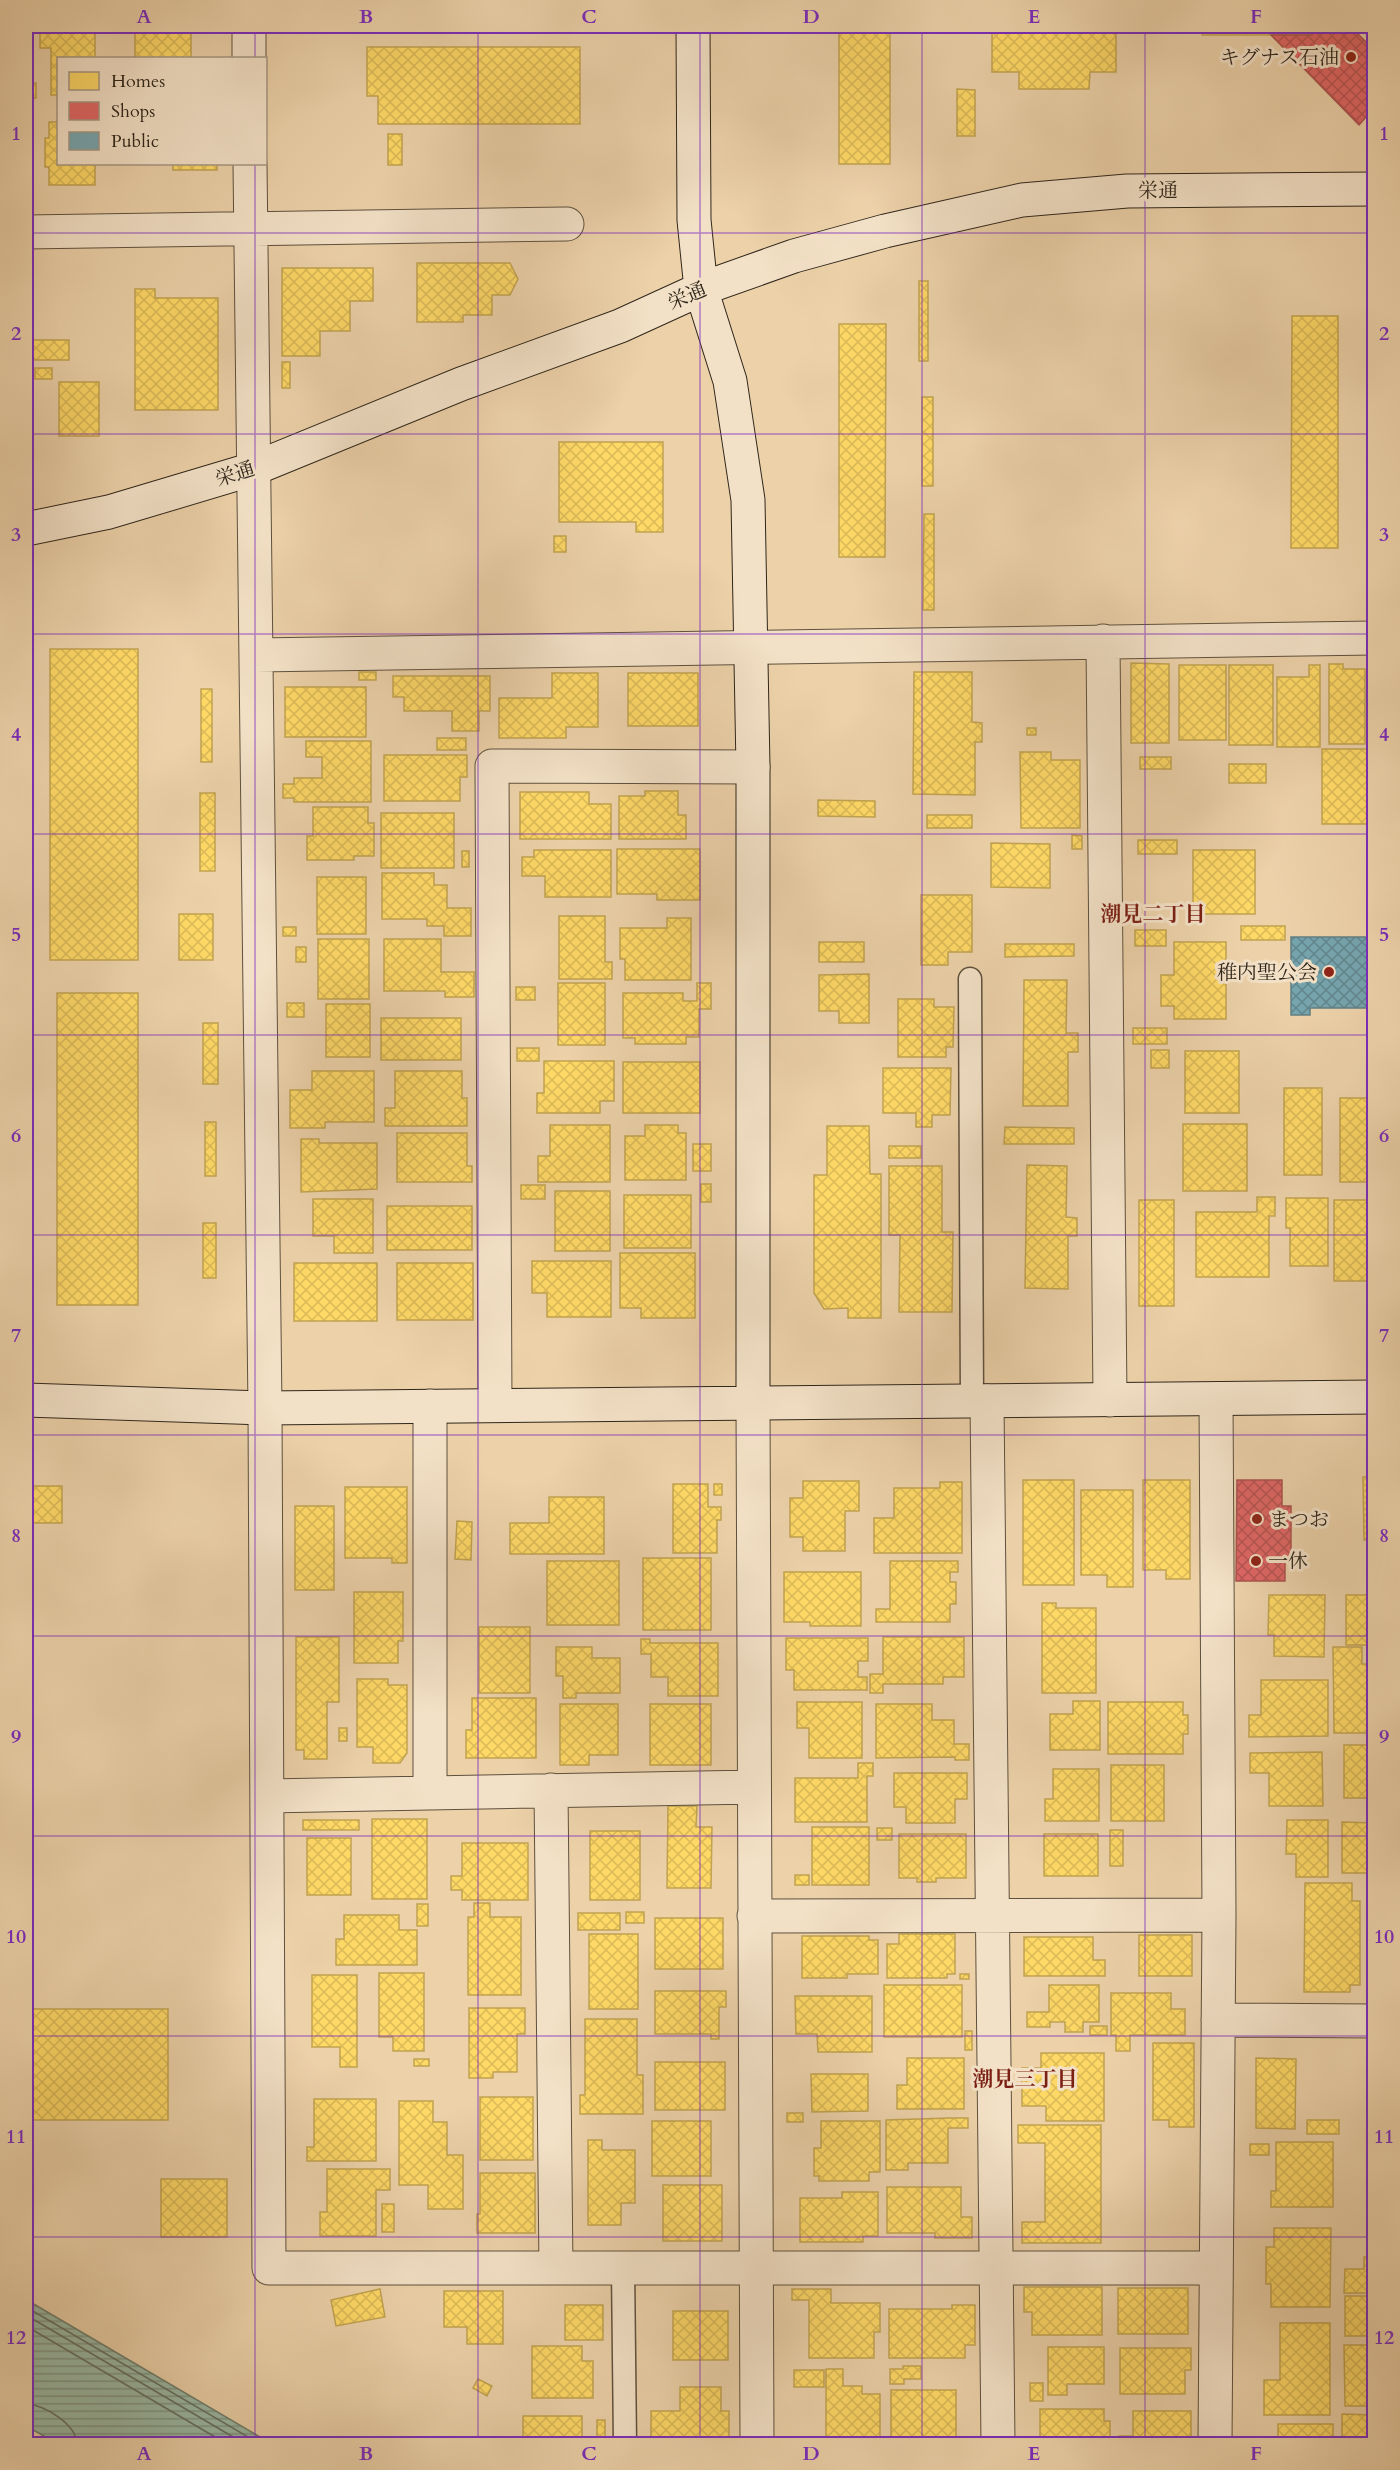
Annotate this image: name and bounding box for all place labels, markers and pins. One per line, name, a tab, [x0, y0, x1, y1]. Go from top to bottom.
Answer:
place label: キグナス石油	[1220, 44, 1339, 71]
marker: キグナス石油	[1344, 50, 1358, 64]
place label: 稚内聖公会	[1217, 959, 1317, 986]
marker: 稚内聖公会	[1322, 965, 1336, 979]
place label: まつお	[1269, 1506, 1329, 1533]
marker: まつお	[1250, 1512, 1264, 1526]
place label: 一休	[1268, 1548, 1308, 1575]
marker: 一休	[1249, 1554, 1263, 1568]

